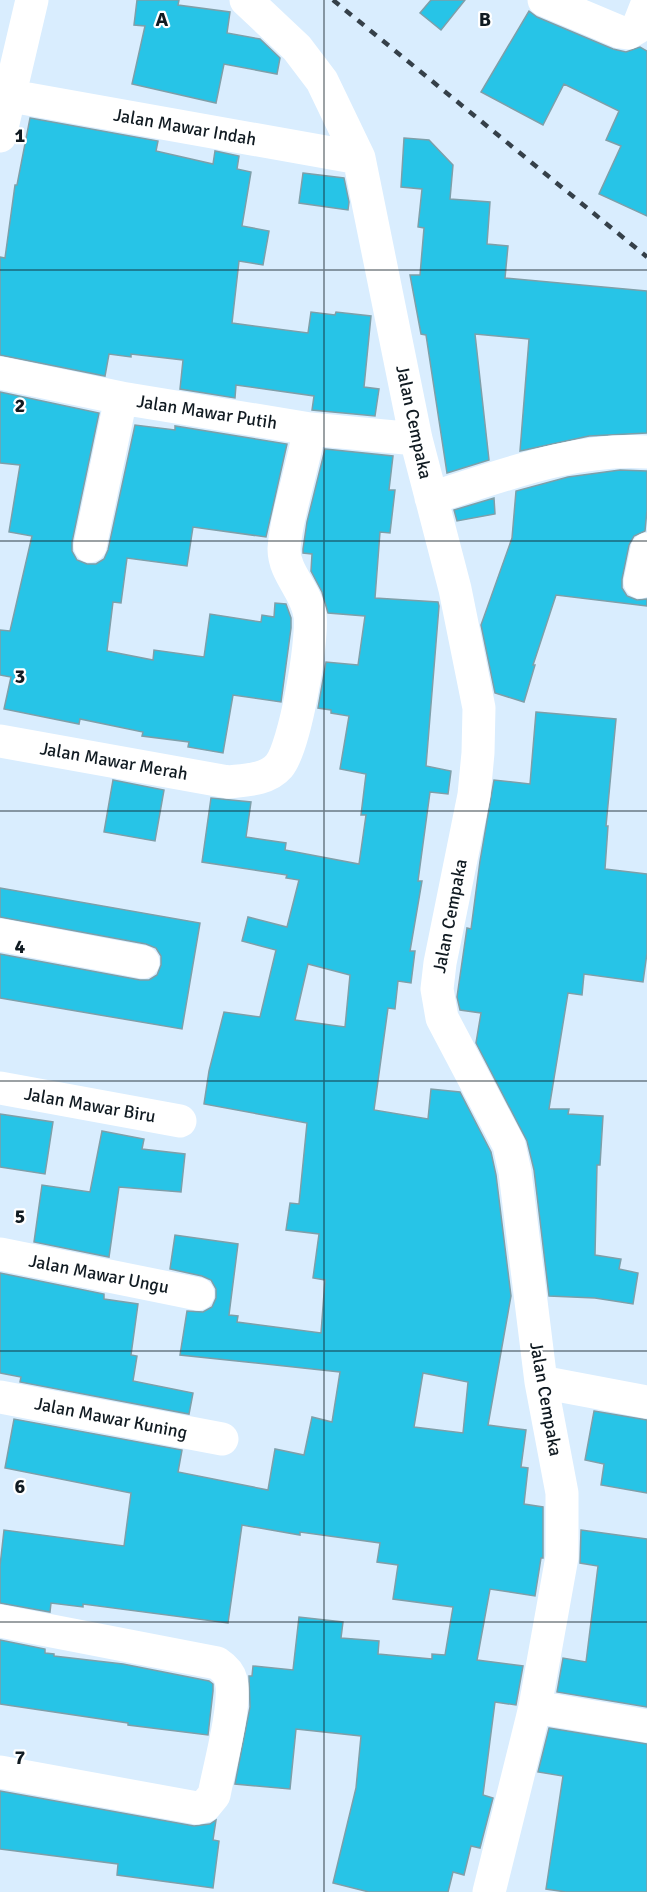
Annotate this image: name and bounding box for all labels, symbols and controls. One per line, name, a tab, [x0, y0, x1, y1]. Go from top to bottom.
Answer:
text: A	[156, 7, 169, 32]
text: B	[479, 7, 491, 32]
street label: Jalan Mawar Indah	[112, 104, 258, 150]
text: 1	[15, 123, 26, 148]
street label: Jalan Cempaka	[391, 363, 437, 481]
street label: Jalan Mawar Putih	[135, 390, 279, 434]
text: 2	[15, 393, 25, 418]
text: 3	[15, 664, 25, 689]
street label: Jalan Mawar Merah	[38, 737, 190, 785]
street label: Jalan Cempaka	[428, 857, 472, 975]
text: 4	[15, 934, 26, 959]
street label: Jalan Mawar Biru	[23, 1083, 157, 1127]
text: 5	[15, 1204, 25, 1229]
street label: Jalan Mawar Ungu	[27, 1250, 171, 1298]
street label: Jalan Cempaka	[525, 1340, 567, 1458]
street label: Jalan Mawar Kuning	[33, 1392, 189, 1444]
text: 6	[15, 1474, 26, 1499]
text: 7	[15, 1745, 26, 1770]

